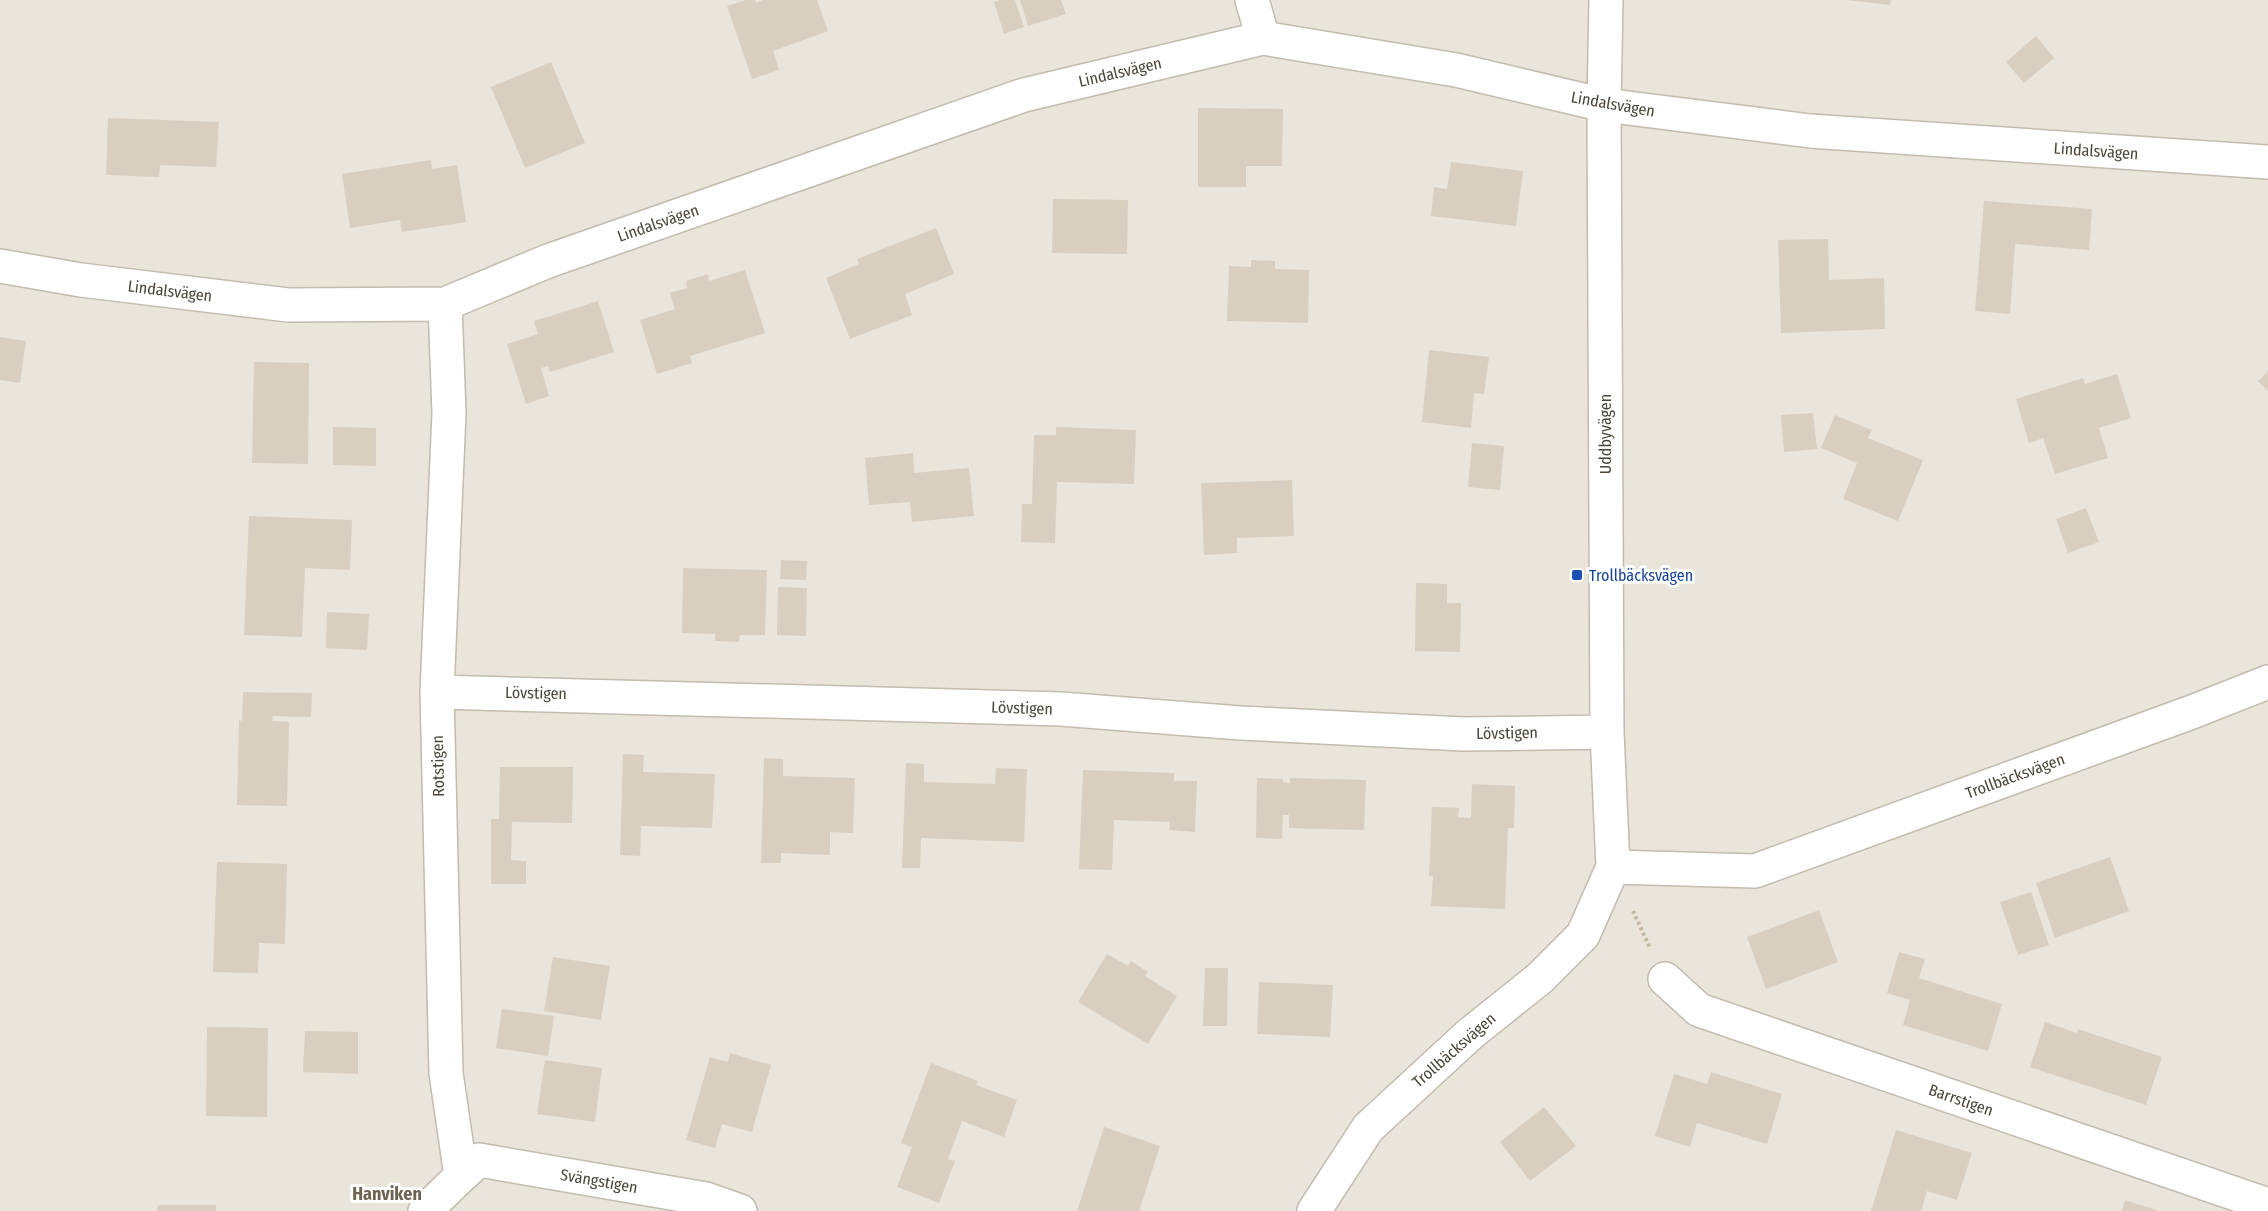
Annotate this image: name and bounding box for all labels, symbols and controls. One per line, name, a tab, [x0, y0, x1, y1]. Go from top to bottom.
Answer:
street label: Lindalsvägen	[1077, 53, 1163, 91]
street label: Lindalsvägen	[1570, 87, 1656, 121]
street label: Lindalsvägen	[2053, 139, 2139, 163]
street label: Lindalsvägen	[615, 200, 701, 246]
street label: Lindalsvägen	[127, 276, 213, 306]
street label: Uddbyvägen	[1596, 394, 1615, 474]
place label: Trollbäcksvägen	[1589, 566, 1693, 585]
marker: Trollbäcksvägen	[1570, 568, 1584, 582]
street label: Lövstigen	[505, 683, 567, 703]
street label: Lövstigen	[991, 697, 1053, 719]
street label: Lövstigen	[1476, 723, 1538, 743]
street label: Rotstigen	[428, 735, 448, 797]
street label: Trollbäcksvägen	[1963, 749, 2067, 803]
street label: Trollbäcksvägen	[1408, 1009, 1500, 1091]
street label: Barrstigen	[1926, 1080, 1996, 1120]
street label: Svängstigen	[559, 1165, 639, 1197]
district label: Hanviken	[352, 1183, 422, 1205]

